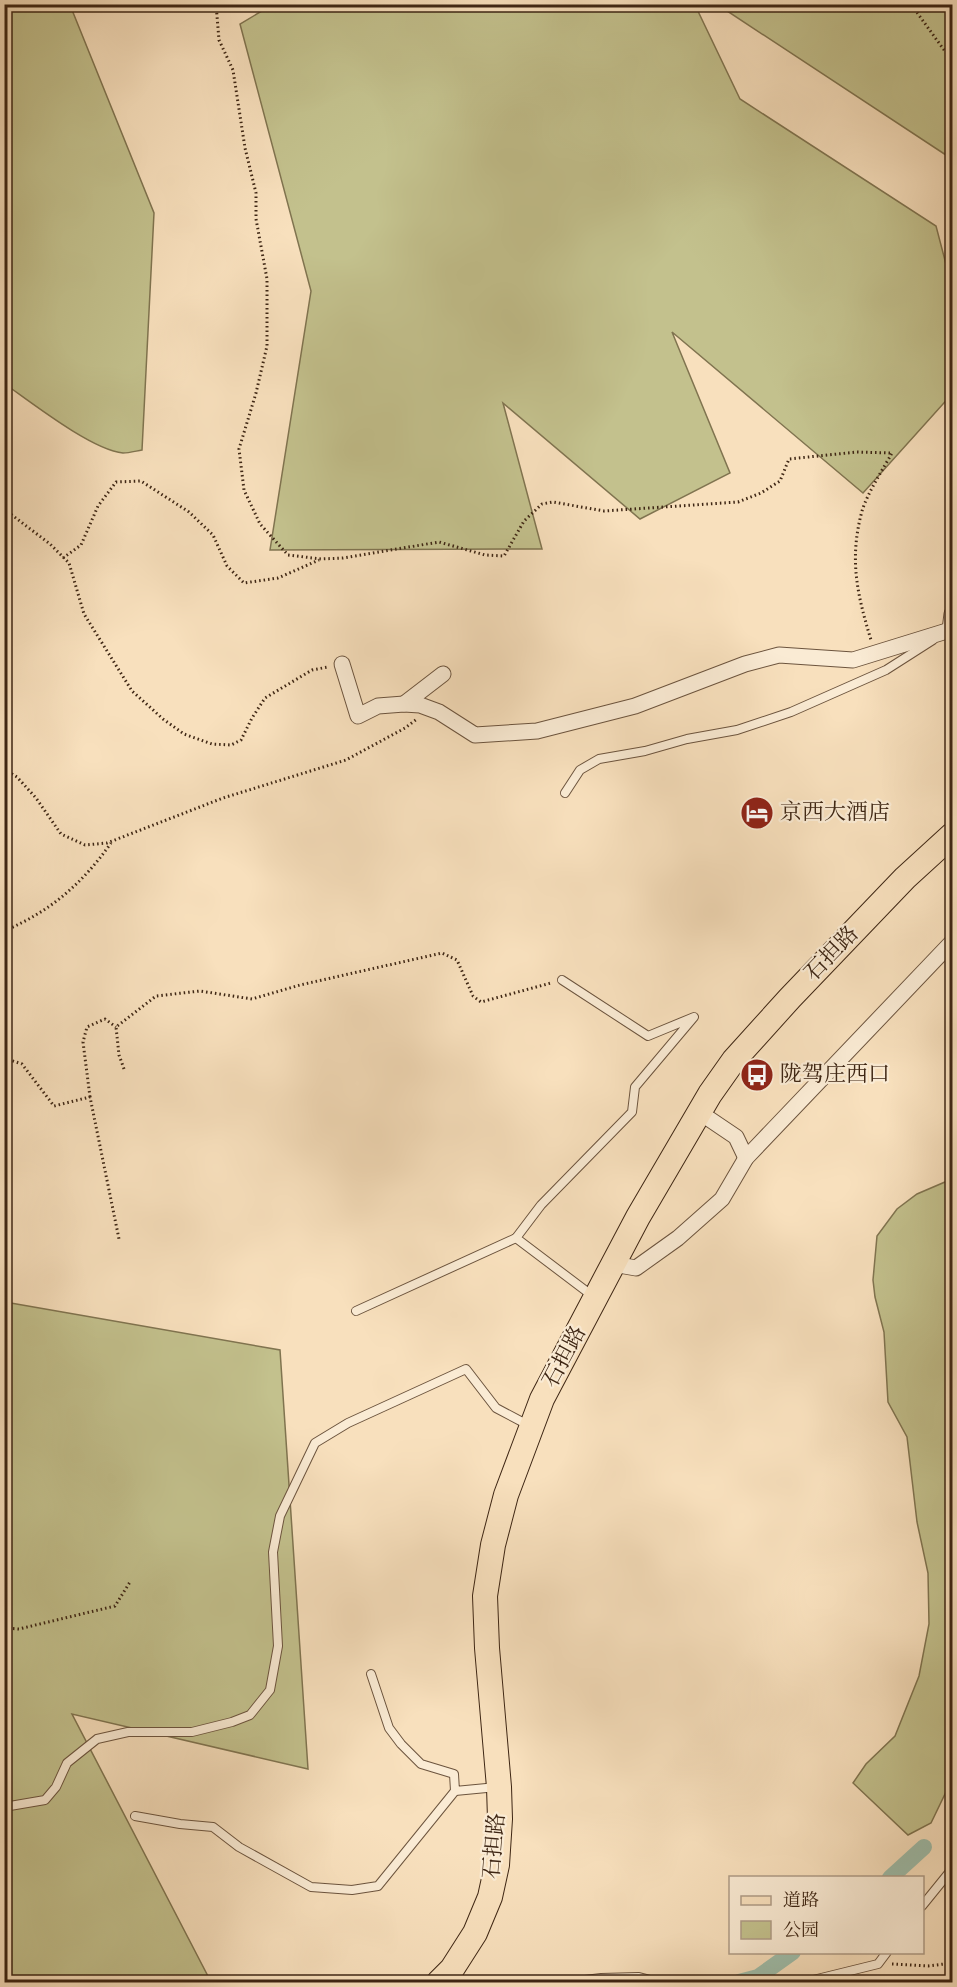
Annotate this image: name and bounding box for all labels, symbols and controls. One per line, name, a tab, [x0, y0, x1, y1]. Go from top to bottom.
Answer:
hotel icon: 京西大酒店	[739, 795, 775, 831]
place label: 京西大酒店	[780, 799, 890, 827]
street label: 石担路	[799, 921, 865, 987]
bus stop icon: 陇驾庄西口	[739, 1057, 775, 1093]
place label: 陇驾庄西口	[780, 1061, 890, 1089]
street label: 石担路	[537, 1321, 593, 1393]
street label: 石担路	[478, 1812, 512, 1880]
legend	[729, 1876, 924, 1954]
text: 道路	[783, 1890, 819, 1913]
text: 公园	[783, 1920, 819, 1943]

